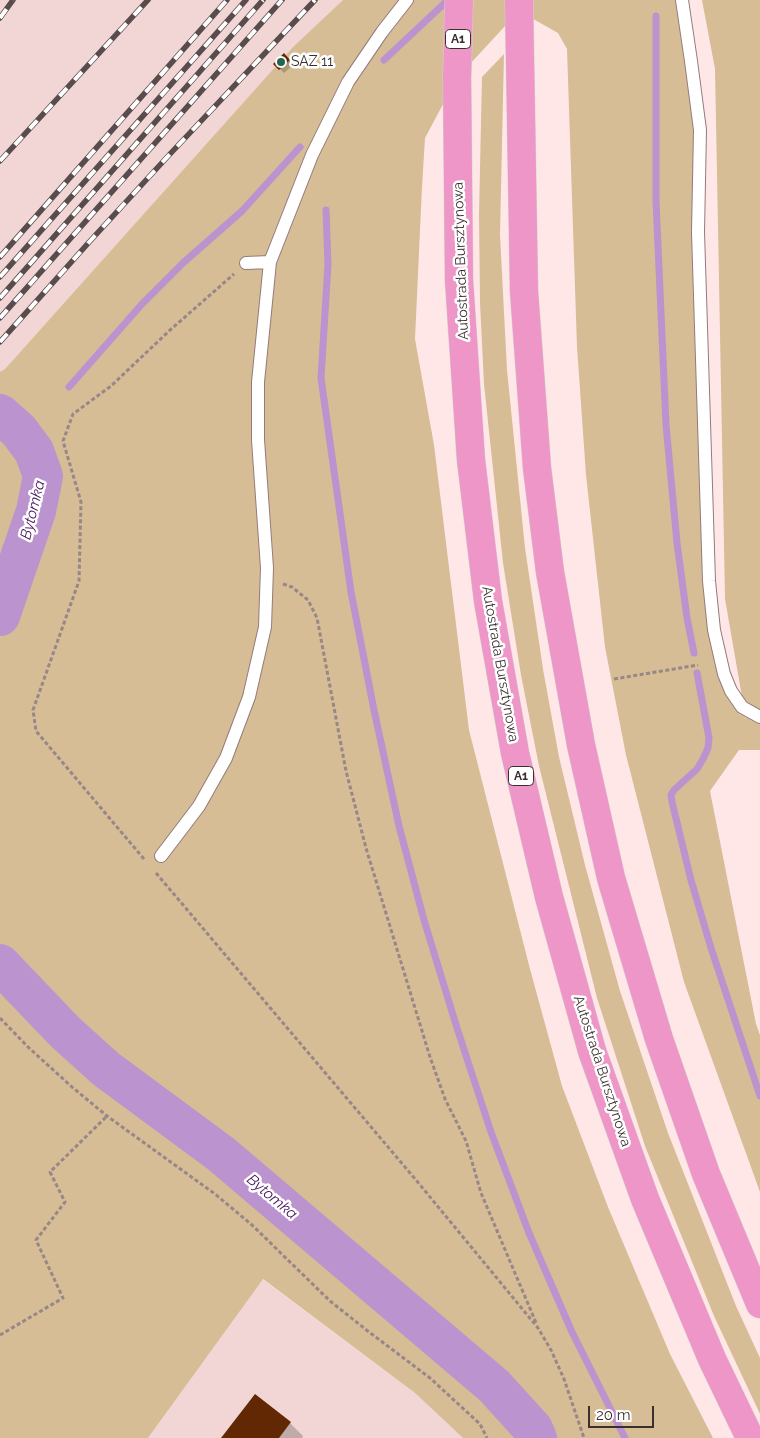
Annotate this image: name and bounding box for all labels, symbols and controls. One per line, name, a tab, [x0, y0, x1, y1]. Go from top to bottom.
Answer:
road number: A1	[446, 30, 470, 48]
place label: SAZ 11	[291, 54, 333, 70]
marker: SAZ 11	[275, 56, 287, 68]
street label: Autostrada Bursztynowa	[450, 182, 472, 340]
water label: Bytomka	[17, 479, 49, 541]
street label: Autostrada Bursztynowa	[478, 585, 522, 743]
road number: A1	[508, 766, 534, 786]
street label: Autostrada Bursztynowa	[570, 993, 634, 1149]
water label: Bytomka	[243, 1171, 301, 1223]
scale bar	[590, 1396, 656, 1428]
text: 20 m	[596, 1406, 631, 1424]

